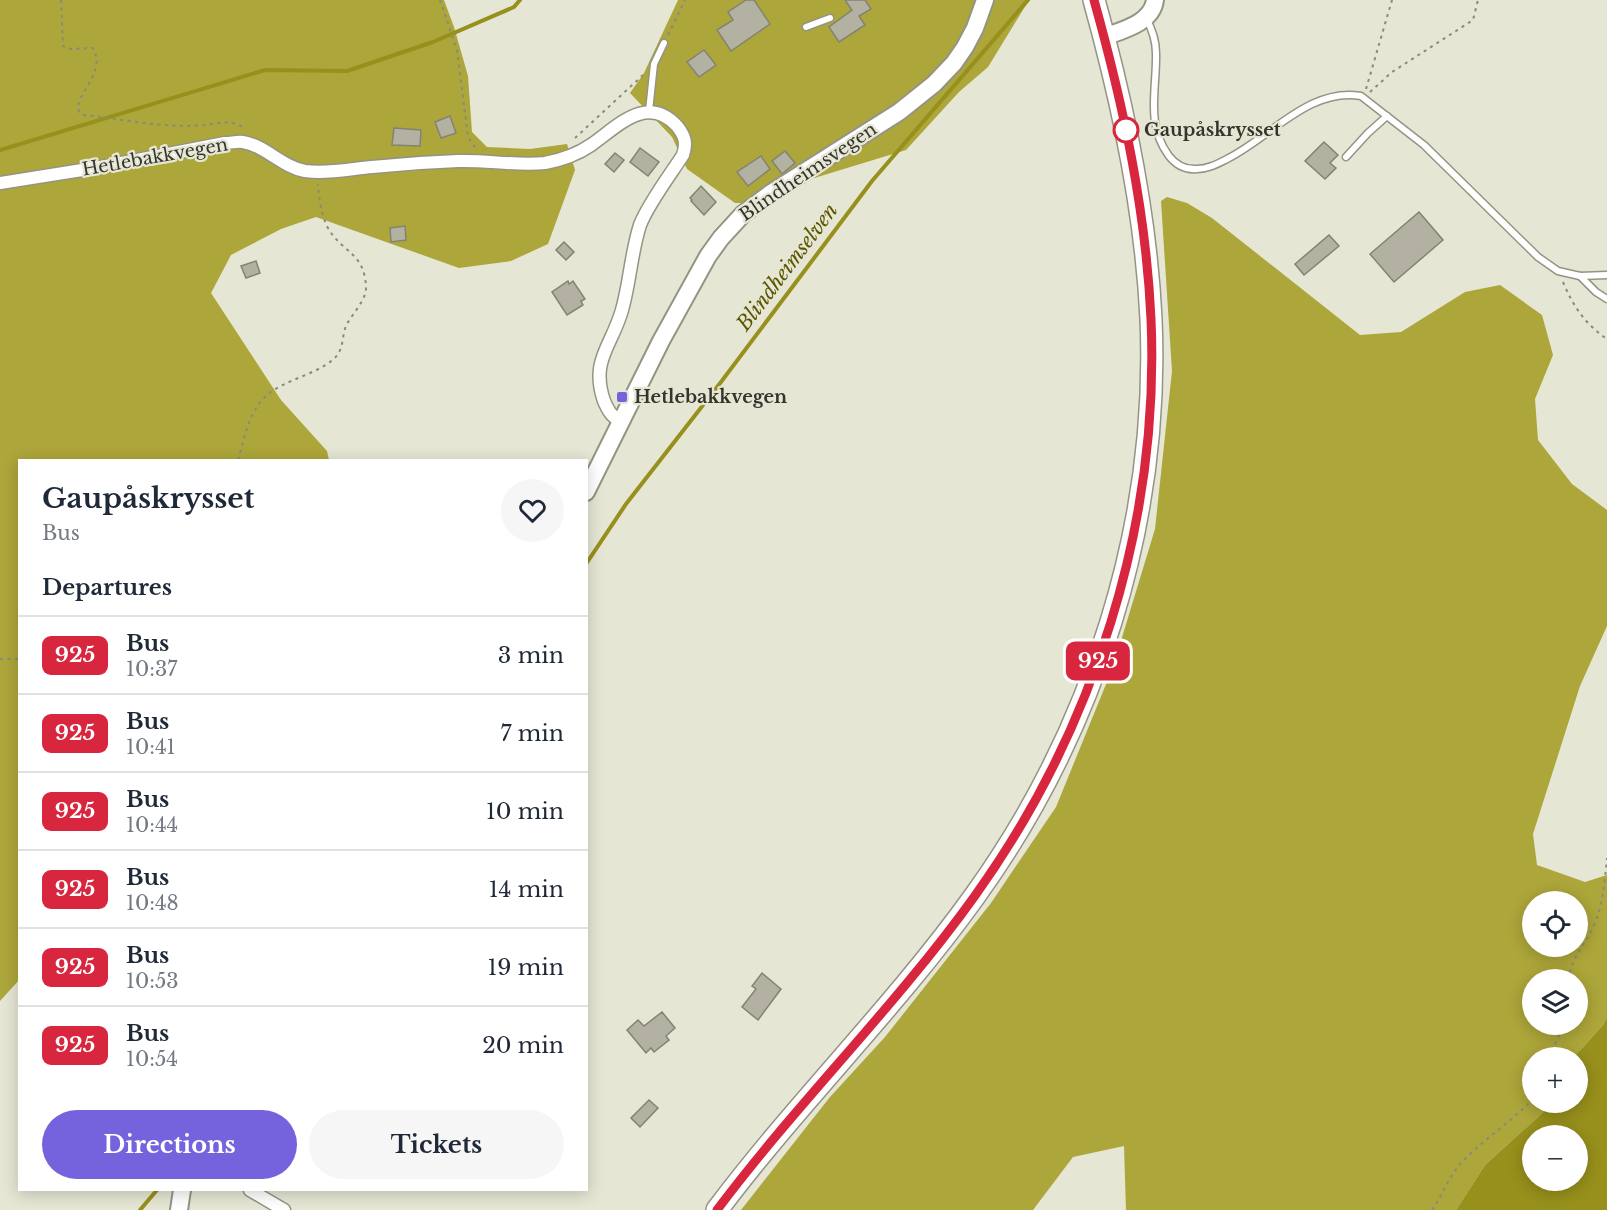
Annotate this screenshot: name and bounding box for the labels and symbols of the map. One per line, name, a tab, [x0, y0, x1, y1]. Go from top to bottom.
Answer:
marker: Gaupåskrysset	[1113, 117, 1139, 143]
street label: Blindheimsvegen	[735, 118, 881, 226]
place label: Gaupåskrysset	[1144, 119, 1281, 141]
street label: Hetlebakkvegen	[80, 133, 230, 181]
water label: Blindheimselven	[731, 199, 843, 336]
place label: Hetlebakkvegen	[634, 386, 787, 408]
marker: Hetlebakkvegen	[615, 390, 629, 404]
line badge: 925	[1064, 642, 1132, 680]

